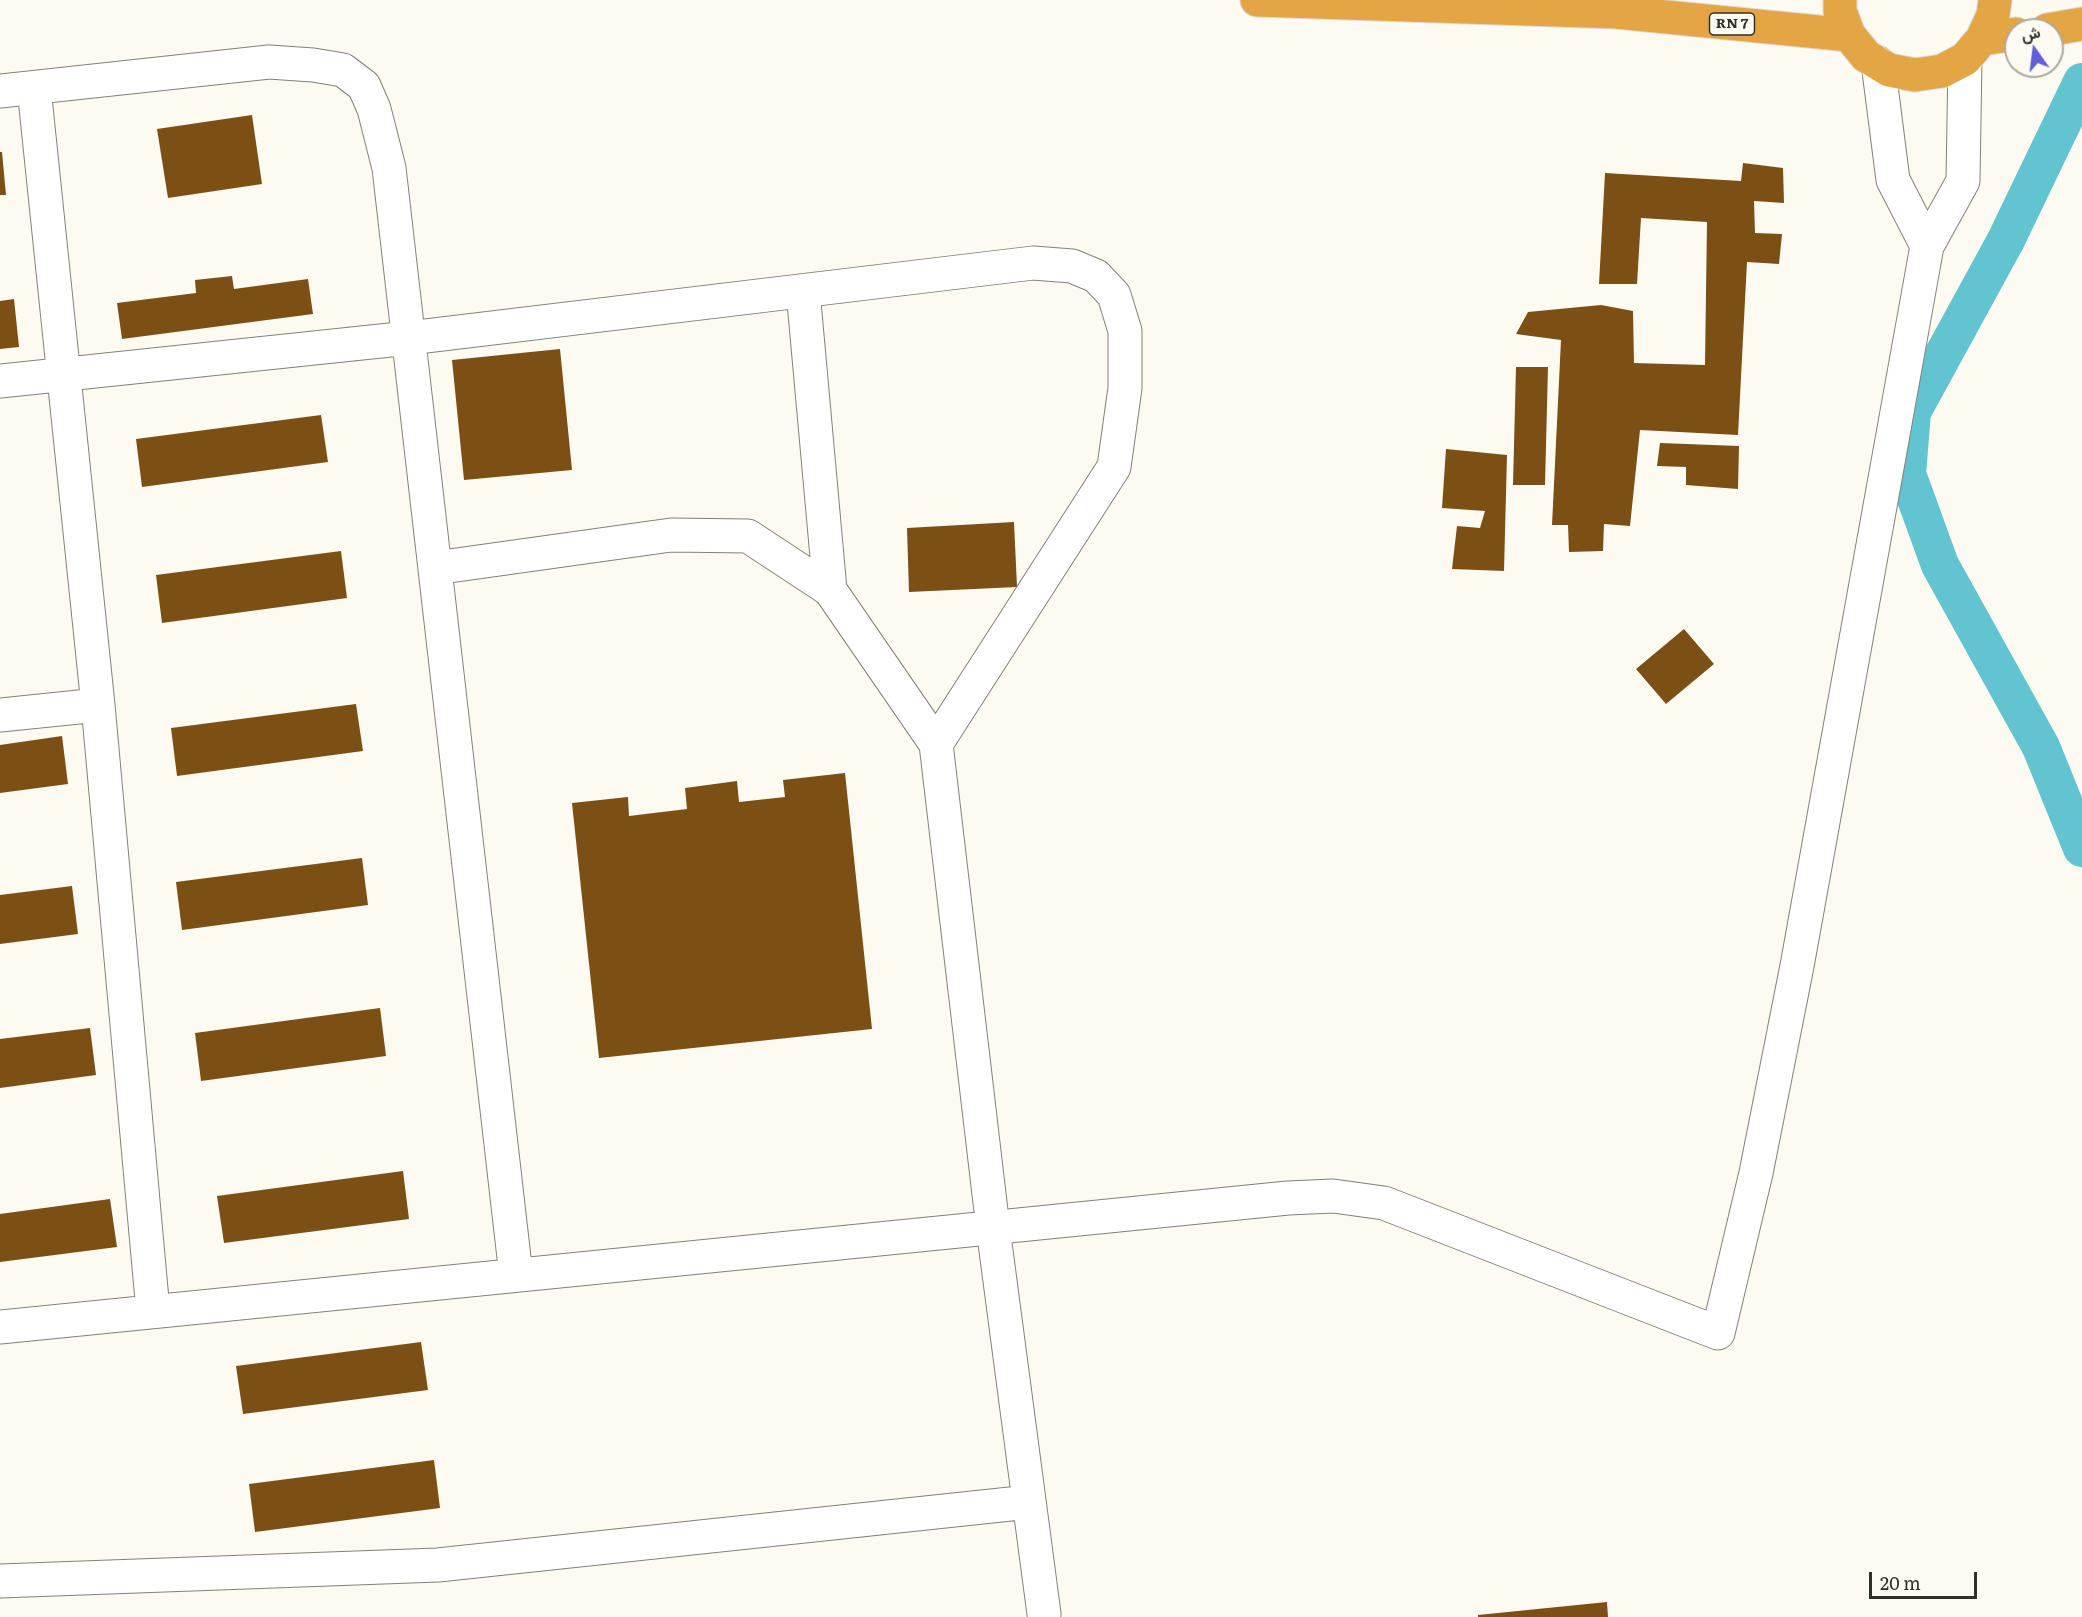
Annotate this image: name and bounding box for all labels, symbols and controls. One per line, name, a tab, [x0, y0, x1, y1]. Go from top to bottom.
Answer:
road number: RN 7	[1710, 13, 1754, 35]
north arrow	[2004, 18, 2064, 78]
text: ش	[2018, 19, 2042, 46]
scale bar	[1872, 1560, 1980, 1598]
text: 20 m	[1880, 1569, 1921, 1596]

